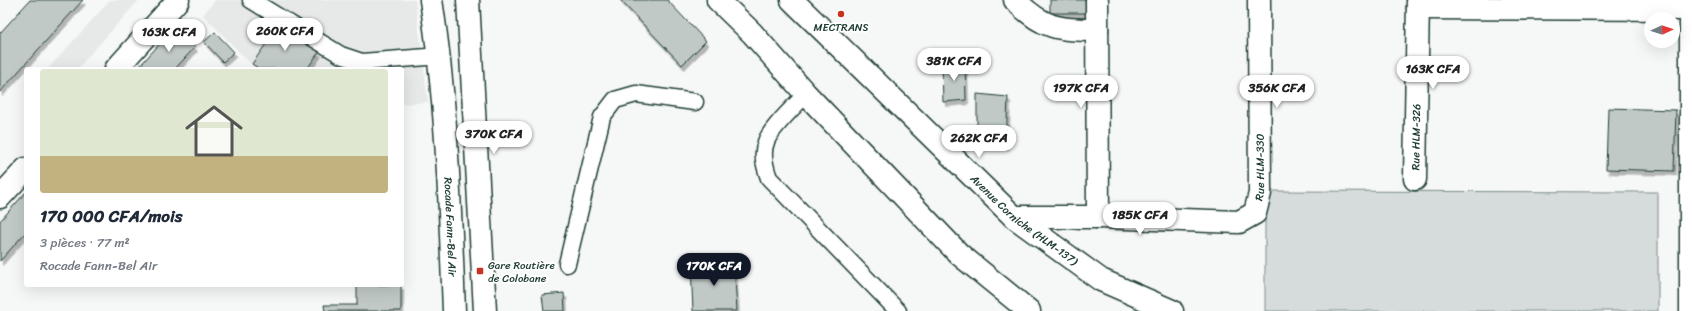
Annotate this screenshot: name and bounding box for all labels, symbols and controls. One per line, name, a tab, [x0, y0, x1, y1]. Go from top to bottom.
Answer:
marker: MECTRANS	[836, 9, 846, 19]
north arrow	[1644, 12, 1680, 48]
map controls	[1644, 12, 1680, 48]
pin: 260K CFA	[244, 18, 326, 52]
place label: MECTRANS	[814, 18, 869, 37]
pin: 163K CFA	[128, 19, 210, 53]
text: 260K CFA	[256, 19, 314, 42]
text: 163K CFA	[141, 20, 197, 43]
pin: 381K CFA	[913, 48, 995, 82]
text: 381K CFA	[926, 49, 982, 72]
pin: 163K CFA	[1392, 56, 1474, 90]
text: 163K CFA	[1405, 57, 1461, 80]
pin: 197K CFA	[1040, 75, 1122, 109]
pin: 356K CFA	[1236, 75, 1318, 109]
text: 197K CFA	[1053, 76, 1109, 99]
text: 356K CFA	[1248, 76, 1306, 99]
icon: home	[178, 95, 250, 167]
street label: Rue HLM-326	[1406, 103, 1426, 171]
pin: 370K CFA	[453, 121, 535, 155]
text: 370K CFA	[465, 122, 523, 145]
pin: 262K CFA	[938, 125, 1020, 159]
text: 262K CFA	[950, 126, 1008, 149]
street label: Rue HLM-330	[1249, 133, 1270, 203]
street label: Avenue Corniche (HLM-137)	[965, 169, 1083, 271]
street label: Rocade Fann-Bel Air	[438, 177, 462, 278]
text: 170 000 CFA/mois	[40, 201, 182, 231]
pin: 185K CFA	[1099, 202, 1181, 236]
text: 185K CFA	[1112, 203, 1168, 226]
text: 3 pièces · 77 m²	[40, 231, 130, 254]
pin: 170K CFA	[673, 253, 755, 287]
text: Rocade Fann-Bel Air	[40, 254, 157, 277]
text: 170K CFA	[686, 254, 742, 277]
place label: Gare Routière de Colobane	[488, 256, 555, 288]
marker: Gare Routière de Colobane	[475, 266, 485, 276]

